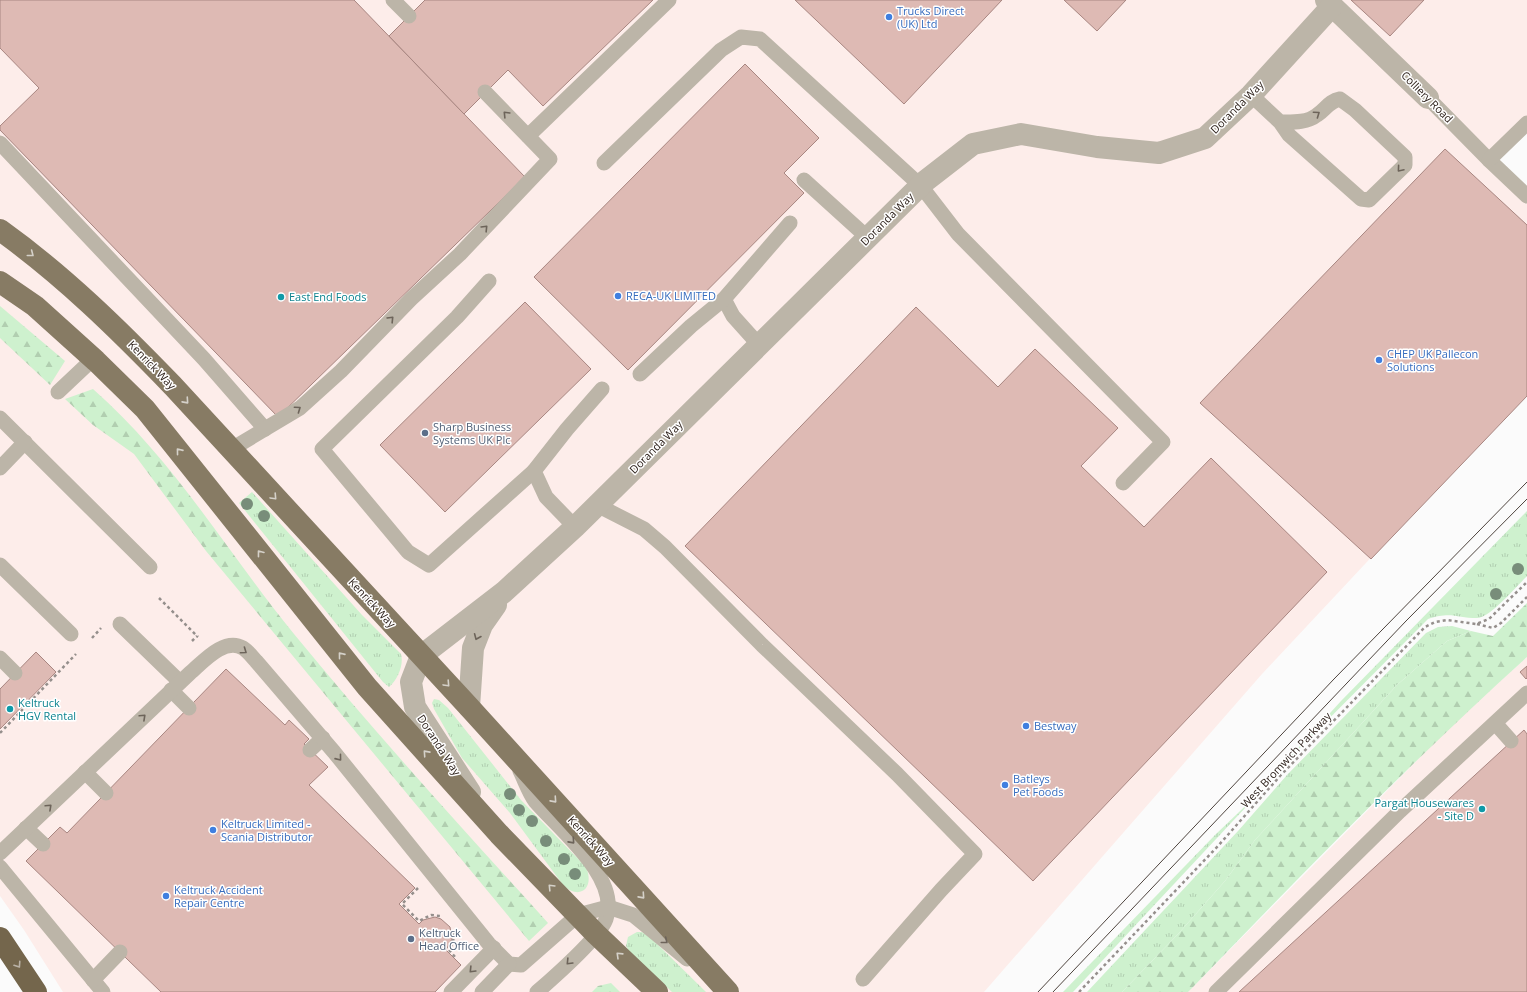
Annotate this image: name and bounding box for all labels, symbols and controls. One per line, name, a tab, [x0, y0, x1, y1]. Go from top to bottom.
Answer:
place label: Trucks Direct (UK) Ltd	[897, 3, 964, 31]
marker: Trucks Direct (UK) Ltd	[884, 12, 894, 22]
street label: Colliery Road	[1398, 68, 1456, 126]
street label: Doranda Way	[1207, 76, 1267, 136]
one-way arrow	[504, 111, 511, 119]
one-way arrow	[1312, 112, 1319, 119]
one-way arrow	[1398, 165, 1405, 172]
street label: Doranda Way	[857, 188, 917, 248]
one-way arrow	[480, 225, 487, 233]
one-way arrow	[26, 249, 33, 256]
place label: RECA-UK LIMITED	[626, 288, 716, 303]
place label: East End Foods	[289, 289, 367, 304]
marker: RECA-UK LIMITED	[613, 291, 623, 301]
marker: East End Foods	[276, 292, 286, 302]
one-way arrow	[387, 316, 394, 324]
street label: Kenrick Way	[125, 337, 180, 393]
place label: CHEP UK Pallecon Solutions	[1387, 346, 1478, 374]
marker: CHEP UK Pallecon Solutions	[1374, 355, 1384, 365]
one-way arrow	[181, 396, 189, 404]
one-way arrow	[294, 406, 301, 414]
street label: Doranda Way	[626, 416, 686, 476]
place label: Sharp Business Systems UK Plc	[433, 419, 511, 447]
marker: Sharp Business Systems UK Plc	[420, 428, 430, 438]
one-way arrow	[176, 449, 183, 456]
one-way arrow	[269, 492, 277, 500]
one-way arrow	[257, 551, 264, 558]
street label: Kenrick Way	[346, 575, 400, 631]
one-way arrow	[474, 633, 482, 641]
one-way arrow	[240, 646, 247, 653]
one-way arrow	[338, 652, 345, 659]
one-way arrow	[443, 679, 450, 687]
place label: Keltruck HGV Rental	[18, 695, 76, 723]
marker: Keltruck HGV Rental	[5, 704, 15, 714]
street label: West Bromwich Parkway	[1237, 708, 1334, 811]
street label: Doranda Way	[414, 712, 465, 778]
one-way arrow	[138, 715, 146, 722]
place label: Bestway	[1034, 718, 1077, 733]
marker: Bestway	[1021, 721, 1031, 731]
one-way arrow	[424, 750, 431, 757]
one-way arrow	[335, 754, 342, 761]
place label: Batleys Pet Foods	[1013, 771, 1063, 799]
marker: Batleys Pet Foods	[1000, 780, 1010, 790]
place label: Pargat Housewares - Site D	[1374, 795, 1474, 823]
one-way arrow	[549, 796, 556, 803]
one-way arrow	[44, 804, 51, 811]
marker: Pargat Housewares - Site D	[1477, 804, 1487, 814]
street label: Kenrick Way	[565, 812, 618, 869]
place label: Keltruck Limited - Scania Distributor	[221, 816, 313, 844]
marker: Keltruck Limited - Scania Distributor	[208, 825, 218, 835]
one-way arrow	[567, 837, 574, 844]
place label: Keltruck Accident Repair Centre	[174, 882, 263, 910]
one-way arrow	[548, 884, 556, 892]
marker: Keltruck Accident Repair Centre	[161, 891, 171, 901]
one-way arrow	[637, 892, 644, 899]
place label: Keltruck Head Office	[419, 925, 479, 953]
marker: Keltruck Head Office	[406, 934, 416, 944]
one-way arrow	[660, 936, 667, 943]
one-way arrow	[616, 952, 624, 960]
one-way arrow	[566, 957, 574, 965]
one-way arrow	[13, 961, 21, 968]
one-way arrow	[469, 965, 477, 973]

